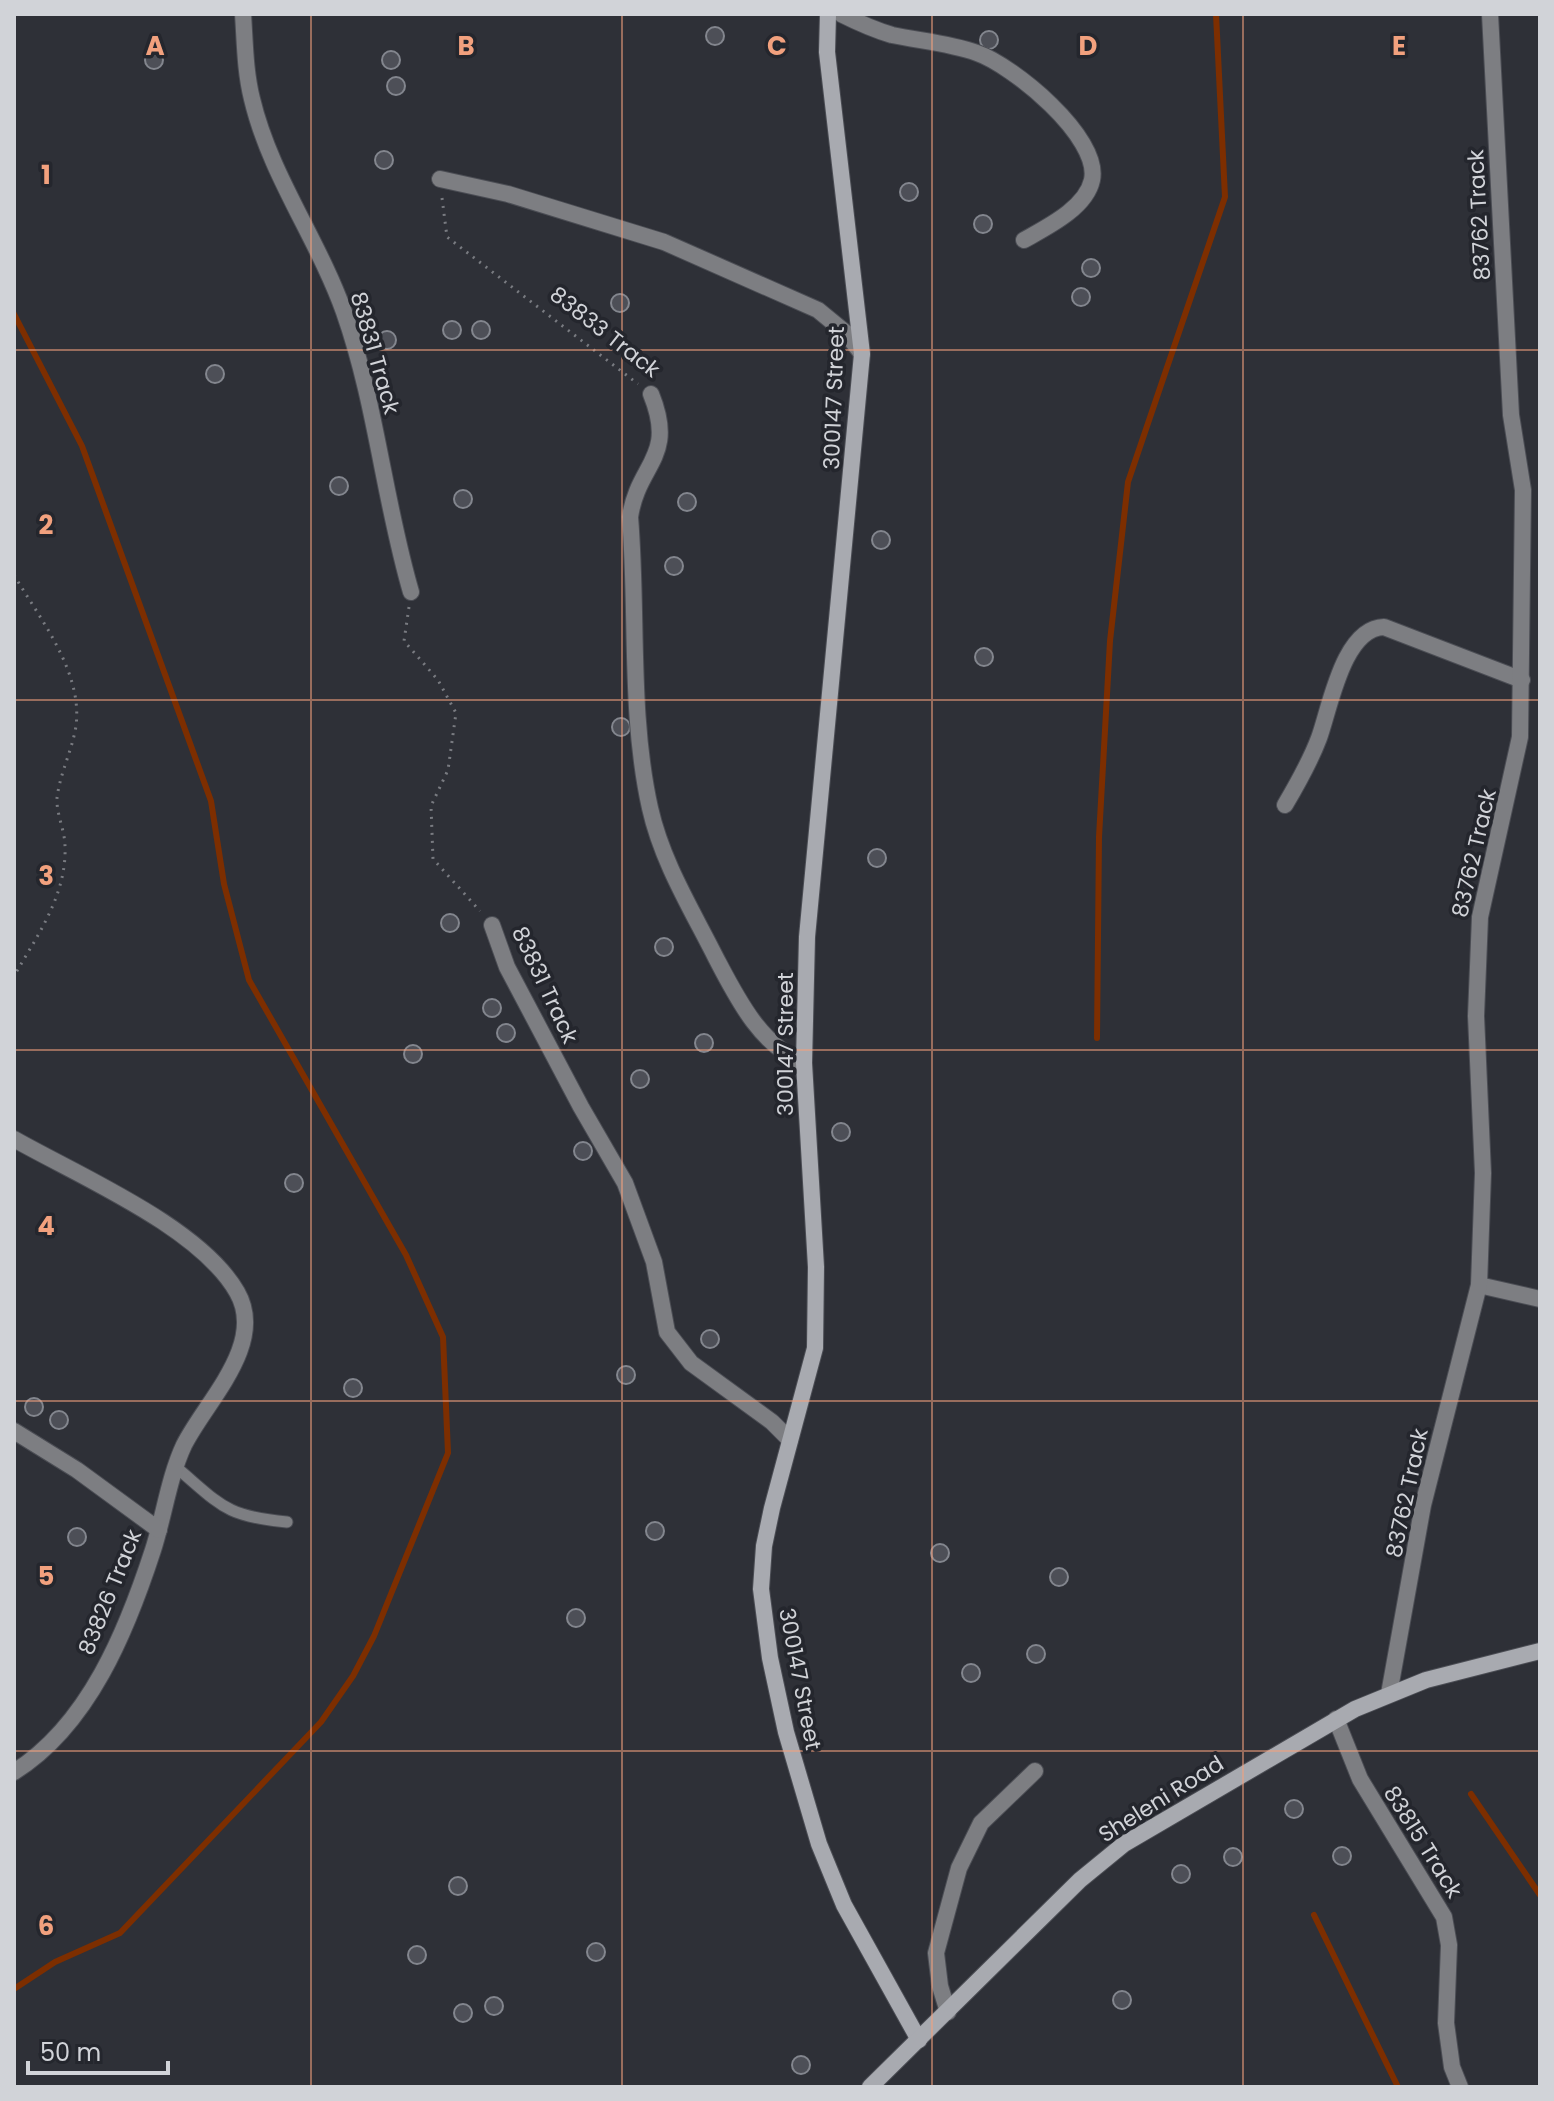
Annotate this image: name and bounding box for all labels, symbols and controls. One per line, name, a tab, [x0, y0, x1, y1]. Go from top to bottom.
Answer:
text: A	[145, 28, 165, 64]
text: B	[457, 28, 475, 64]
text: C	[767, 28, 787, 64]
text: D	[1079, 28, 1098, 64]
text: E	[1392, 28, 1406, 64]
street label: 83762 Track	[1460, 148, 1498, 281]
text: 1	[41, 157, 51, 193]
street label: 83833 Track	[543, 279, 667, 385]
street label: 83831 Track	[343, 288, 407, 419]
street label: 300147 Street	[816, 326, 852, 470]
text: 2	[39, 507, 54, 543]
street label: 83762 Track	[1444, 785, 1504, 920]
text: 3	[38, 858, 54, 894]
street label: 83831 Track	[504, 921, 586, 1049]
street label: 300147 Street	[770, 972, 801, 1116]
text: 4	[37, 1208, 55, 1244]
street label: 83762 Track	[1378, 1425, 1436, 1560]
street label: 83826 Track	[71, 1524, 150, 1659]
text: 5	[38, 1558, 54, 1594]
street label: 300147 Street	[771, 1605, 829, 1753]
street label: Sheleni Road	[1092, 1748, 1230, 1850]
street label: 83815 Track	[1376, 1780, 1470, 1905]
text: 6	[38, 1908, 54, 1944]
scale bar	[28, 2025, 168, 2075]
text: 50 m	[40, 2036, 101, 2069]

